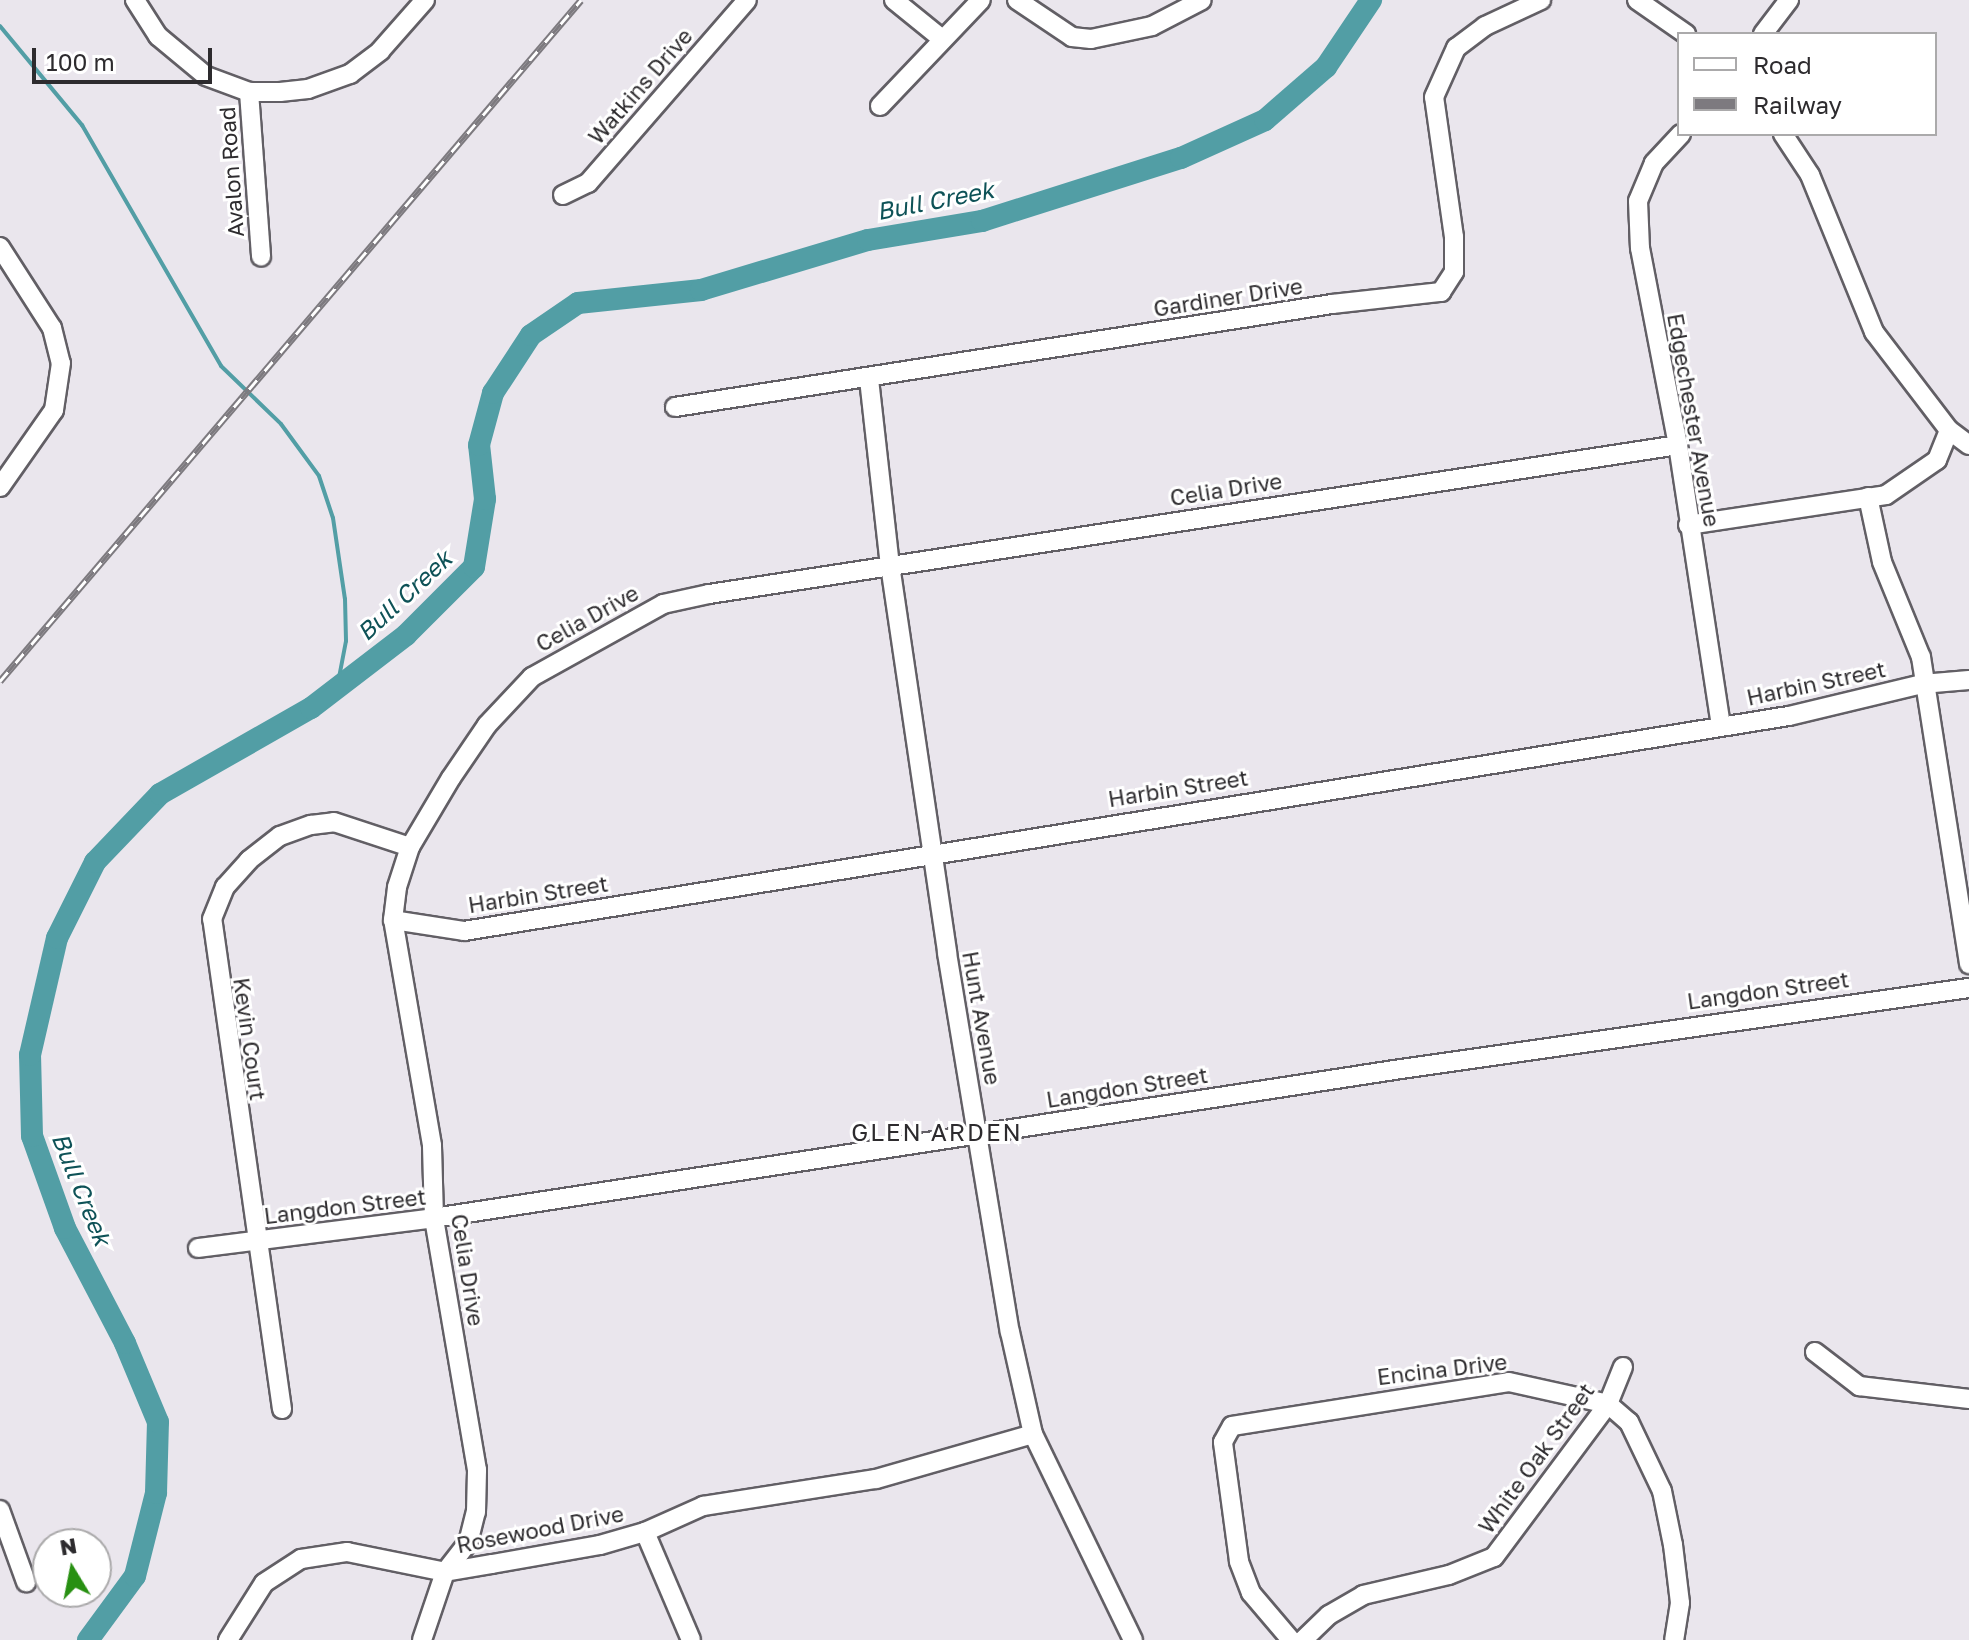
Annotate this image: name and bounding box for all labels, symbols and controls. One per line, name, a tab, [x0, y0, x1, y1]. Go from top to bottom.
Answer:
street label: Watkins Drive	[583, 23, 697, 149]
scale bar	[36, 32, 216, 82]
legend	[1677, 32, 1937, 136]
text: 100 m	[46, 47, 115, 76]
text: Road	[1753, 50, 1812, 79]
text: Railway	[1753, 90, 1842, 119]
street label: Avalon Road	[213, 106, 249, 238]
water label: Bull Creek	[874, 175, 996, 225]
street label: Gardiner Drive	[1152, 272, 1304, 322]
street label: Edgechester Avenue	[1662, 311, 1726, 529]
street label: Celia Drive	[1168, 467, 1284, 511]
water label: Bull Creek	[351, 544, 457, 646]
street label: Celia Drive	[531, 579, 643, 657]
street label: Harbin Street	[1744, 655, 1888, 711]
street label: Harbin Street	[1106, 764, 1250, 812]
street label: Harbin Street	[466, 870, 610, 918]
street label: Hunt Avenue	[957, 949, 1007, 1087]
street label: Langdon Street	[1685, 966, 1851, 1014]
street label: Kevin Court	[228, 976, 272, 1102]
street label: Langdon Street	[1044, 1061, 1210, 1113]
district label: GLEN ARDEN	[851, 1118, 1023, 1146]
water label: Bull Creek	[46, 1129, 118, 1249]
street label: Langdon Street	[262, 1183, 428, 1229]
street label: Celia Drive	[446, 1212, 490, 1328]
street label: Encina Drive	[1375, 1348, 1509, 1390]
street label: White Oak Street	[1473, 1378, 1599, 1538]
street label: Rosewood Drive	[454, 1500, 626, 1558]
north arrow	[32, 1528, 112, 1608]
text: N	[58, 1531, 79, 1561]

